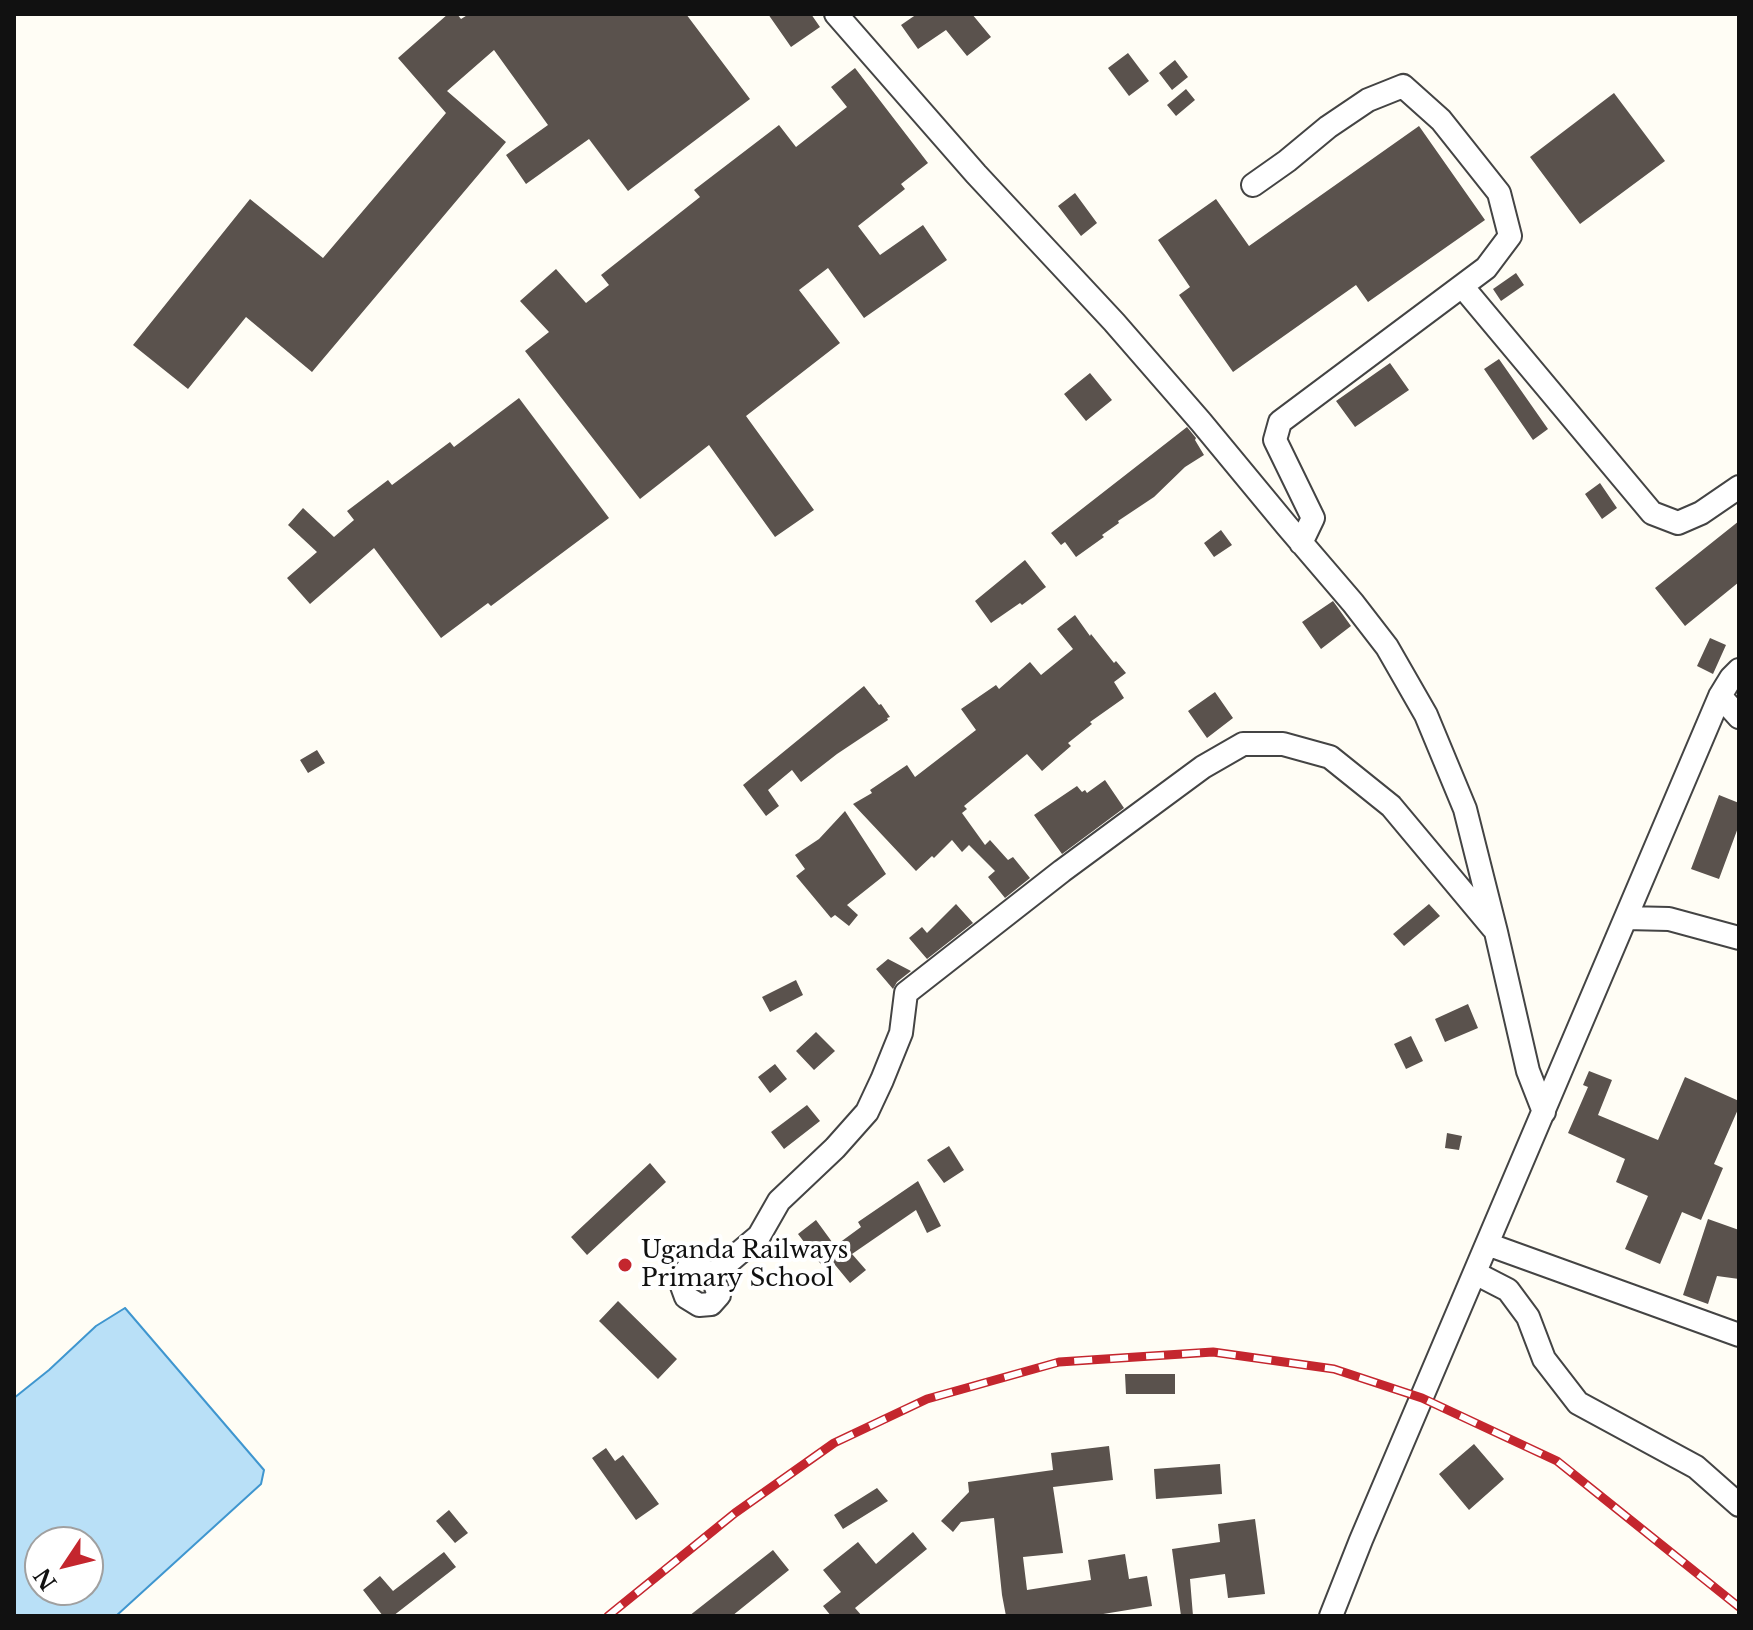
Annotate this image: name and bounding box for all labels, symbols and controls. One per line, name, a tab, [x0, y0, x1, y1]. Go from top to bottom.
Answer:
place label: Uganda Railways Primary School	[641, 1237, 848, 1293]
marker: Uganda Railways Primary School	[616, 1256, 634, 1274]
north arrow	[24, 1526, 104, 1606]
text: N	[29, 1563, 63, 1595]

